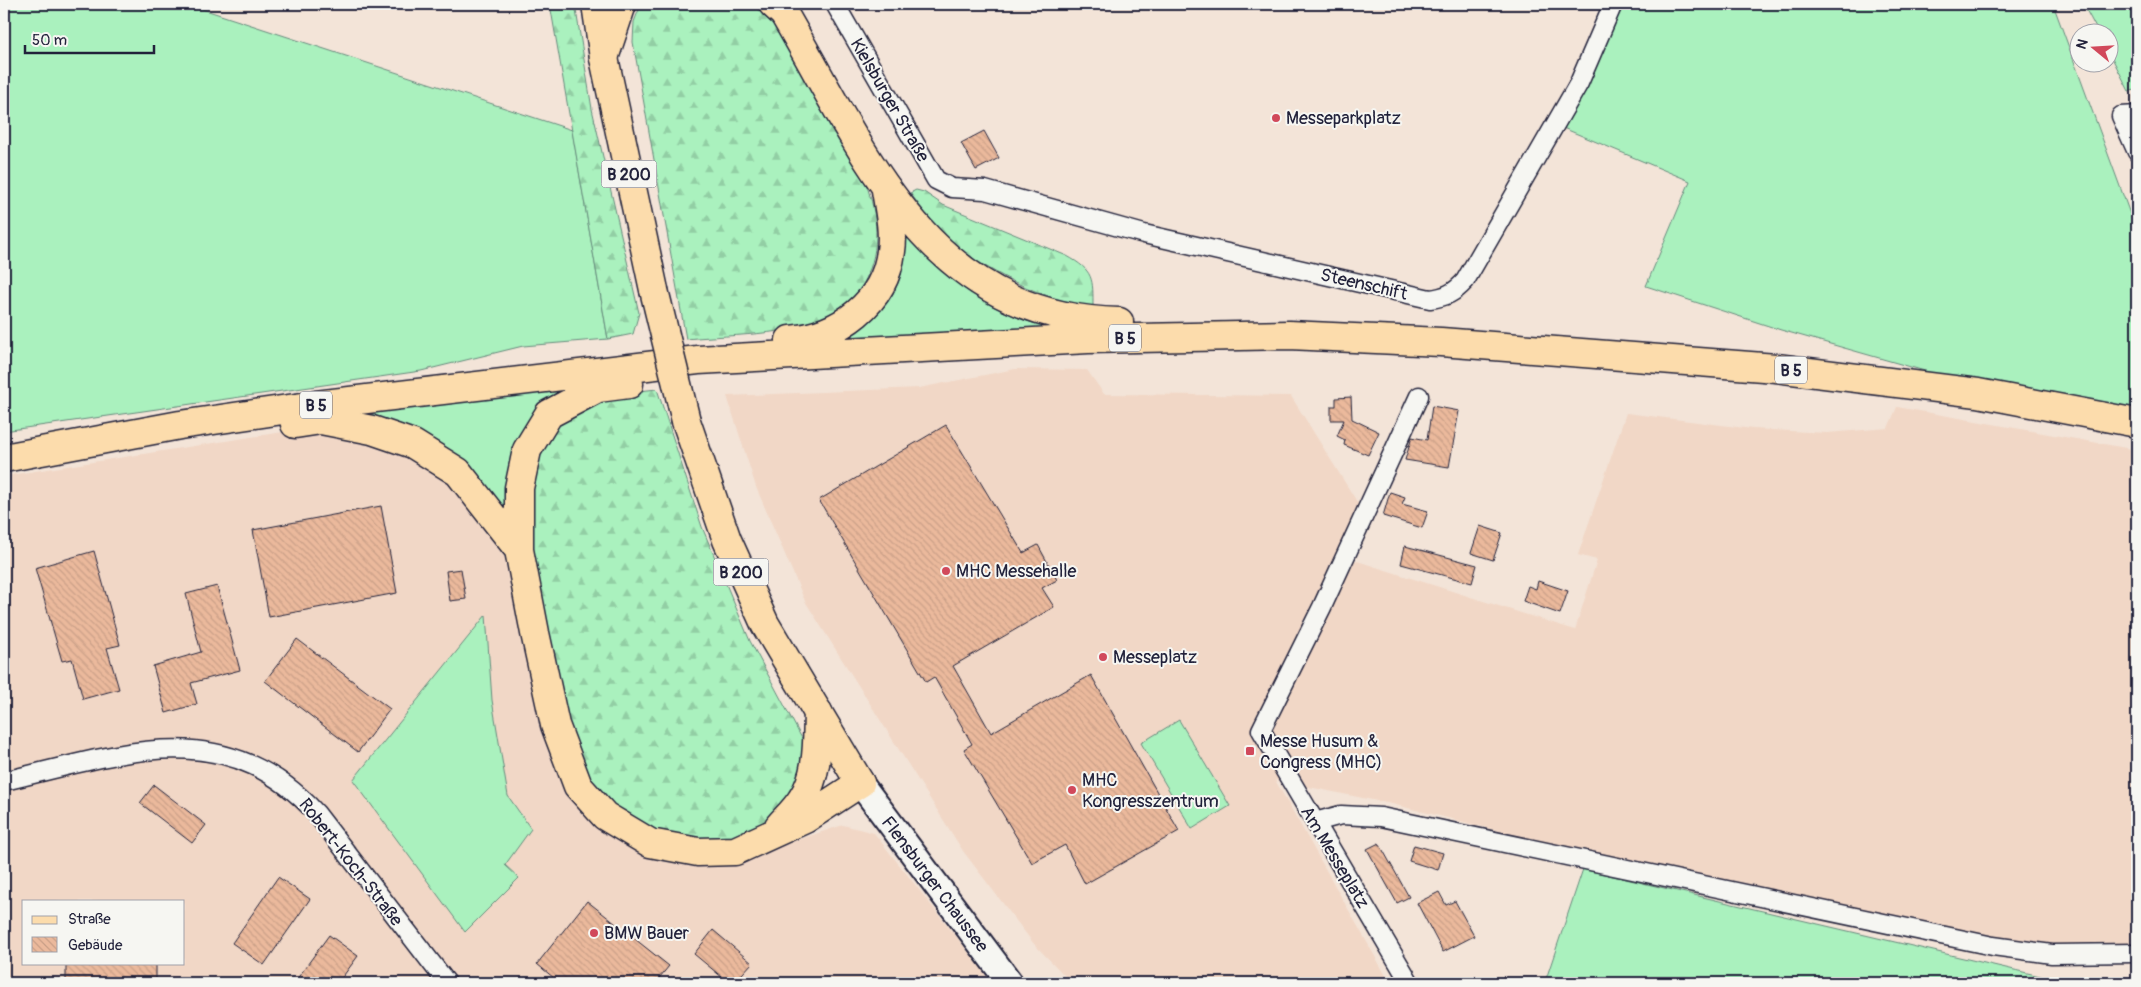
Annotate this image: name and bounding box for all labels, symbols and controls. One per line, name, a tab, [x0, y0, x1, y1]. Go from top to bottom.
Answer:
scale bar	[25, 22, 154, 54]
north arrow	[2068, 22, 2118, 72]
text: 50 m	[32, 31, 67, 50]
street label: Kielsburger Straße	[845, 34, 934, 166]
text: N	[2073, 37, 2092, 51]
place label: Messeparkplatz	[1286, 107, 1401, 130]
marker: Messeparkplatz	[1270, 112, 1282, 124]
road number: B 200	[602, 160, 656, 188]
street label: Steenschift	[1318, 263, 1410, 306]
road number: B 5	[1109, 324, 1141, 352]
road number: B 5	[1775, 356, 1807, 384]
road number: B 5	[300, 392, 332, 418]
road number: B 200	[714, 558, 768, 586]
place label: MHC Messehalle	[956, 560, 1077, 583]
marker: MHC Messehalle	[940, 565, 952, 577]
place label: Messeplatz	[1113, 646, 1197, 669]
marker: Messeplatz	[1097, 651, 1109, 663]
place label: Messe Husum & Congress (MHC)	[1260, 730, 1382, 774]
marker: Messe Husum & Congress (MHC)	[1244, 745, 1256, 757]
place label: MHC Kongresszentrum	[1082, 769, 1219, 813]
marker: MHC Kongresszentrum	[1066, 784, 1078, 796]
street label: Robert-Koch-Straße	[293, 794, 408, 931]
street label: Am Messeplatz	[1295, 802, 1374, 913]
street label: Flensburger Chaussee	[876, 812, 993, 957]
legend	[22, 900, 185, 964]
text: Straße	[68, 910, 111, 929]
place label: BMW Bauer	[604, 922, 690, 945]
marker: BMW Bauer	[588, 927, 600, 939]
text: Gebäude	[68, 936, 123, 955]

